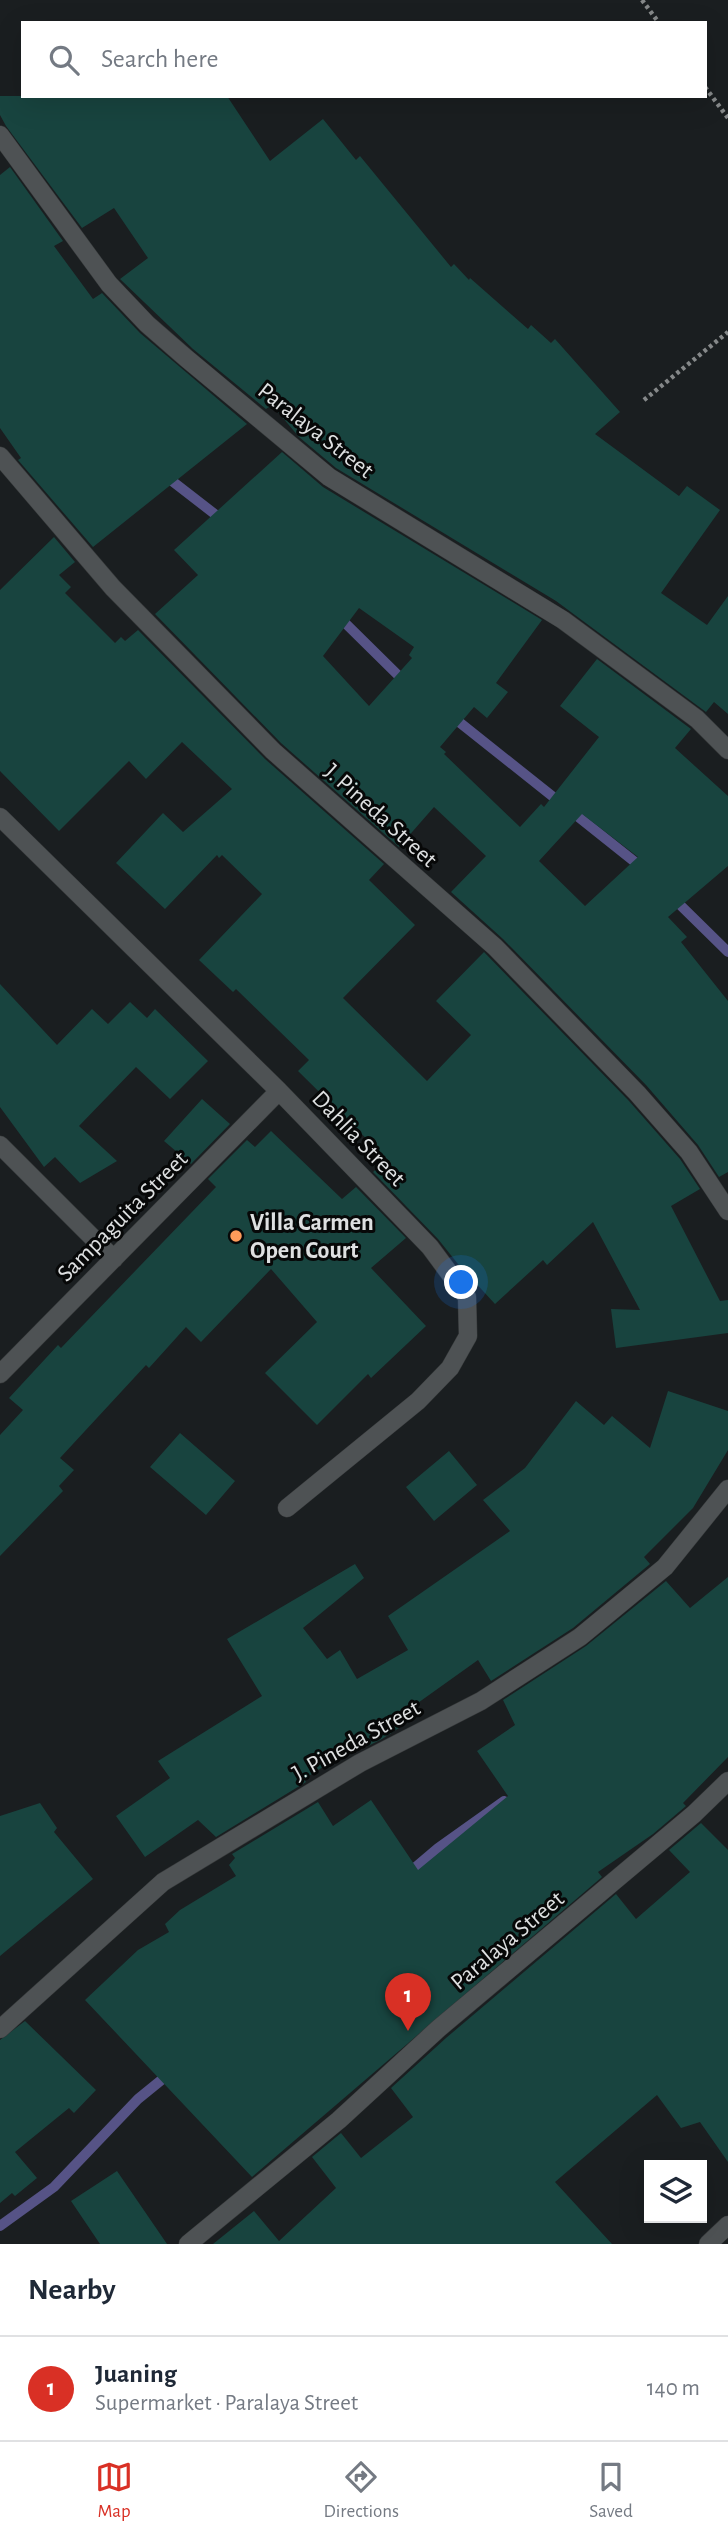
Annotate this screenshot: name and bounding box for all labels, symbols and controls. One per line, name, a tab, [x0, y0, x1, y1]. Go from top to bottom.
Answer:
search box	[21, 21, 707, 98]
icon: search	[45, 41, 83, 79]
text: Search here	[101, 46, 219, 72]
street label: Paralaya Street	[253, 378, 378, 483]
street label: J. Pineda Street	[320, 759, 441, 872]
street label: Dahlia Street	[307, 1086, 410, 1191]
street label: Sampaguita Street	[53, 1147, 193, 1286]
place label: Villa Carmen Open Court	[250, 1211, 374, 1263]
marker: Villa Carmen Open Court	[228, 1228, 244, 1244]
your location	[444, 1265, 478, 1299]
street label: J. Pineda Street	[289, 1696, 425, 1786]
street label: Paralaya Street	[447, 1887, 569, 1995]
pin: 1	[385, 1973, 431, 2031]
map controls	[644, 2160, 707, 2223]
button: layers	[644, 2160, 707, 2223]
text: Nearby	[28, 2275, 116, 2305]
text: Juaning	[95, 2361, 177, 2387]
text: 1	[47, 2377, 55, 2400]
text: 140 m	[647, 2377, 700, 2400]
text: Supermarket · Paralaya Street	[95, 2392, 358, 2415]
tab: Map	[95, 2458, 133, 2523]
tab: Directions	[323, 2458, 399, 2523]
tab: Saved	[589, 2458, 633, 2523]

